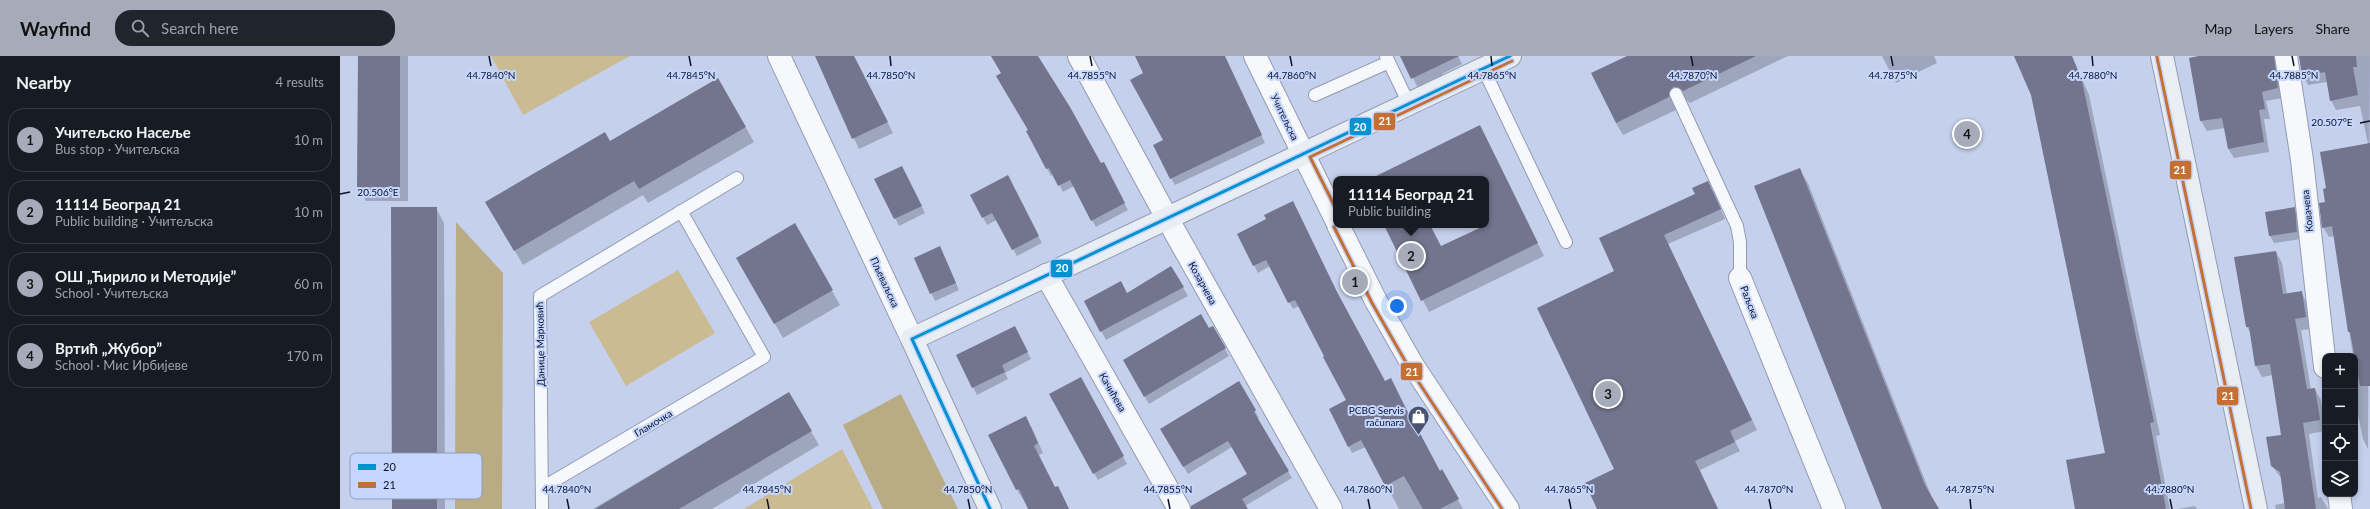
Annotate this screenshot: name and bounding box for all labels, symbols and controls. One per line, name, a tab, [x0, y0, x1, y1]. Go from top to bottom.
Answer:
search box	[115, 10, 395, 46]
text: Wayfind	[20, 17, 91, 40]
icon: search	[129, 17, 151, 39]
text: Search here	[161, 19, 238, 37]
text: Map	[2204, 20, 2232, 37]
text: Layers	[2254, 20, 2294, 37]
text: Share	[2316, 20, 2350, 37]
text: 44.7840°N	[467, 69, 515, 81]
text: 44.7845°N	[667, 69, 715, 81]
text: 44.7850°N	[867, 69, 915, 81]
text: 44.7855°N	[1068, 69, 1116, 81]
text: 44.7860°N	[1268, 69, 1316, 81]
text: 44.7865°N	[1468, 69, 1516, 81]
text: 44.7870°N	[1669, 69, 1717, 81]
text: 44.7875°N	[1869, 69, 1917, 81]
text: 44.7880°N	[2069, 69, 2117, 81]
text: 44.7885°N	[2270, 69, 2318, 81]
text: Nearby	[16, 72, 71, 93]
text: 4 results	[276, 74, 324, 90]
street label: Учитељска	[1269, 92, 1301, 142]
line badge: 21	[1373, 112, 1396, 131]
text: 21	[1379, 114, 1391, 127]
text: 20.507°E	[2311, 116, 2353, 128]
line badge: 20	[1349, 117, 1372, 136]
pin: 4	[1954, 119, 1980, 149]
text: 20	[1354, 120, 1367, 133]
text: Учитељско Насеље	[55, 123, 191, 141]
text: 1	[26, 132, 34, 148]
text: 10 m	[294, 132, 323, 148]
text: Bus stop · Учитељска	[55, 141, 180, 157]
line badge: 21	[2169, 160, 2192, 180]
text: 21	[2174, 163, 2186, 176]
popup	[1333, 176, 1489, 228]
text: 11114 Београд 21	[1348, 185, 1474, 203]
text: 20.506°E	[357, 186, 399, 198]
street label: Ковачева	[2299, 189, 2315, 233]
text: 11114 Београд 21	[55, 195, 181, 213]
text: Public building	[1348, 203, 1431, 219]
text: 2	[26, 204, 34, 220]
text: 10 m	[294, 204, 323, 220]
text: Public building · Учитељска	[55, 213, 213, 229]
pin: 2	[1398, 241, 1424, 271]
street label: Пљеваљска	[868, 255, 902, 309]
line badge: 20	[1050, 259, 1073, 278]
street label: Козарчева	[1186, 259, 1220, 307]
text: 20	[1056, 261, 1069, 274]
text: ОШ „Ћирило и Методије”	[55, 267, 236, 285]
pin: 1	[1342, 267, 1368, 297]
text: 3	[26, 276, 34, 292]
text: 60 m	[294, 276, 323, 292]
street label: Раљска	[1738, 284, 1762, 320]
text: School · Учитељска	[55, 285, 168, 301]
your location	[1387, 296, 1407, 316]
street label: Данице Марковић	[533, 302, 547, 386]
text: Вртић „Жубор”	[55, 339, 162, 357]
text: 4	[26, 348, 34, 364]
text: 170 m	[286, 348, 323, 364]
map controls	[2322, 353, 2358, 497]
button: +	[2322, 353, 2358, 389]
text: School · Мис Ирбијеве	[55, 357, 188, 373]
line badge: 21	[1400, 362, 1423, 381]
text: 21	[1406, 365, 1418, 378]
street label: Качићева	[1097, 370, 1129, 414]
pin: 3	[1595, 379, 1621, 409]
line badge: 21	[2216, 386, 2239, 406]
text: 21	[2222, 389, 2234, 402]
button: −	[2322, 389, 2358, 425]
shop icon: PCBG Servis računara	[1406, 403, 1432, 436]
place label: PCBG Servis računara	[1349, 404, 1404, 428]
street label: Гламочка	[632, 407, 674, 439]
button: locate	[2322, 425, 2358, 461]
legend	[350, 453, 482, 499]
text: 20	[383, 460, 396, 473]
button: layers	[2322, 461, 2358, 497]
text: 21	[383, 478, 396, 491]
text: 44.7840°N	[543, 483, 591, 495]
text: 44.7845°N	[743, 483, 791, 495]
text: 44.7850°N	[944, 483, 992, 495]
text: 44.7855°N	[1144, 483, 1192, 495]
text: 44.7860°N	[1344, 483, 1392, 495]
text: 44.7865°N	[1545, 483, 1593, 495]
text: 44.7870°N	[1745, 483, 1793, 495]
text: 44.7875°N	[1946, 483, 1994, 495]
text: 44.7880°N	[2146, 483, 2194, 495]

